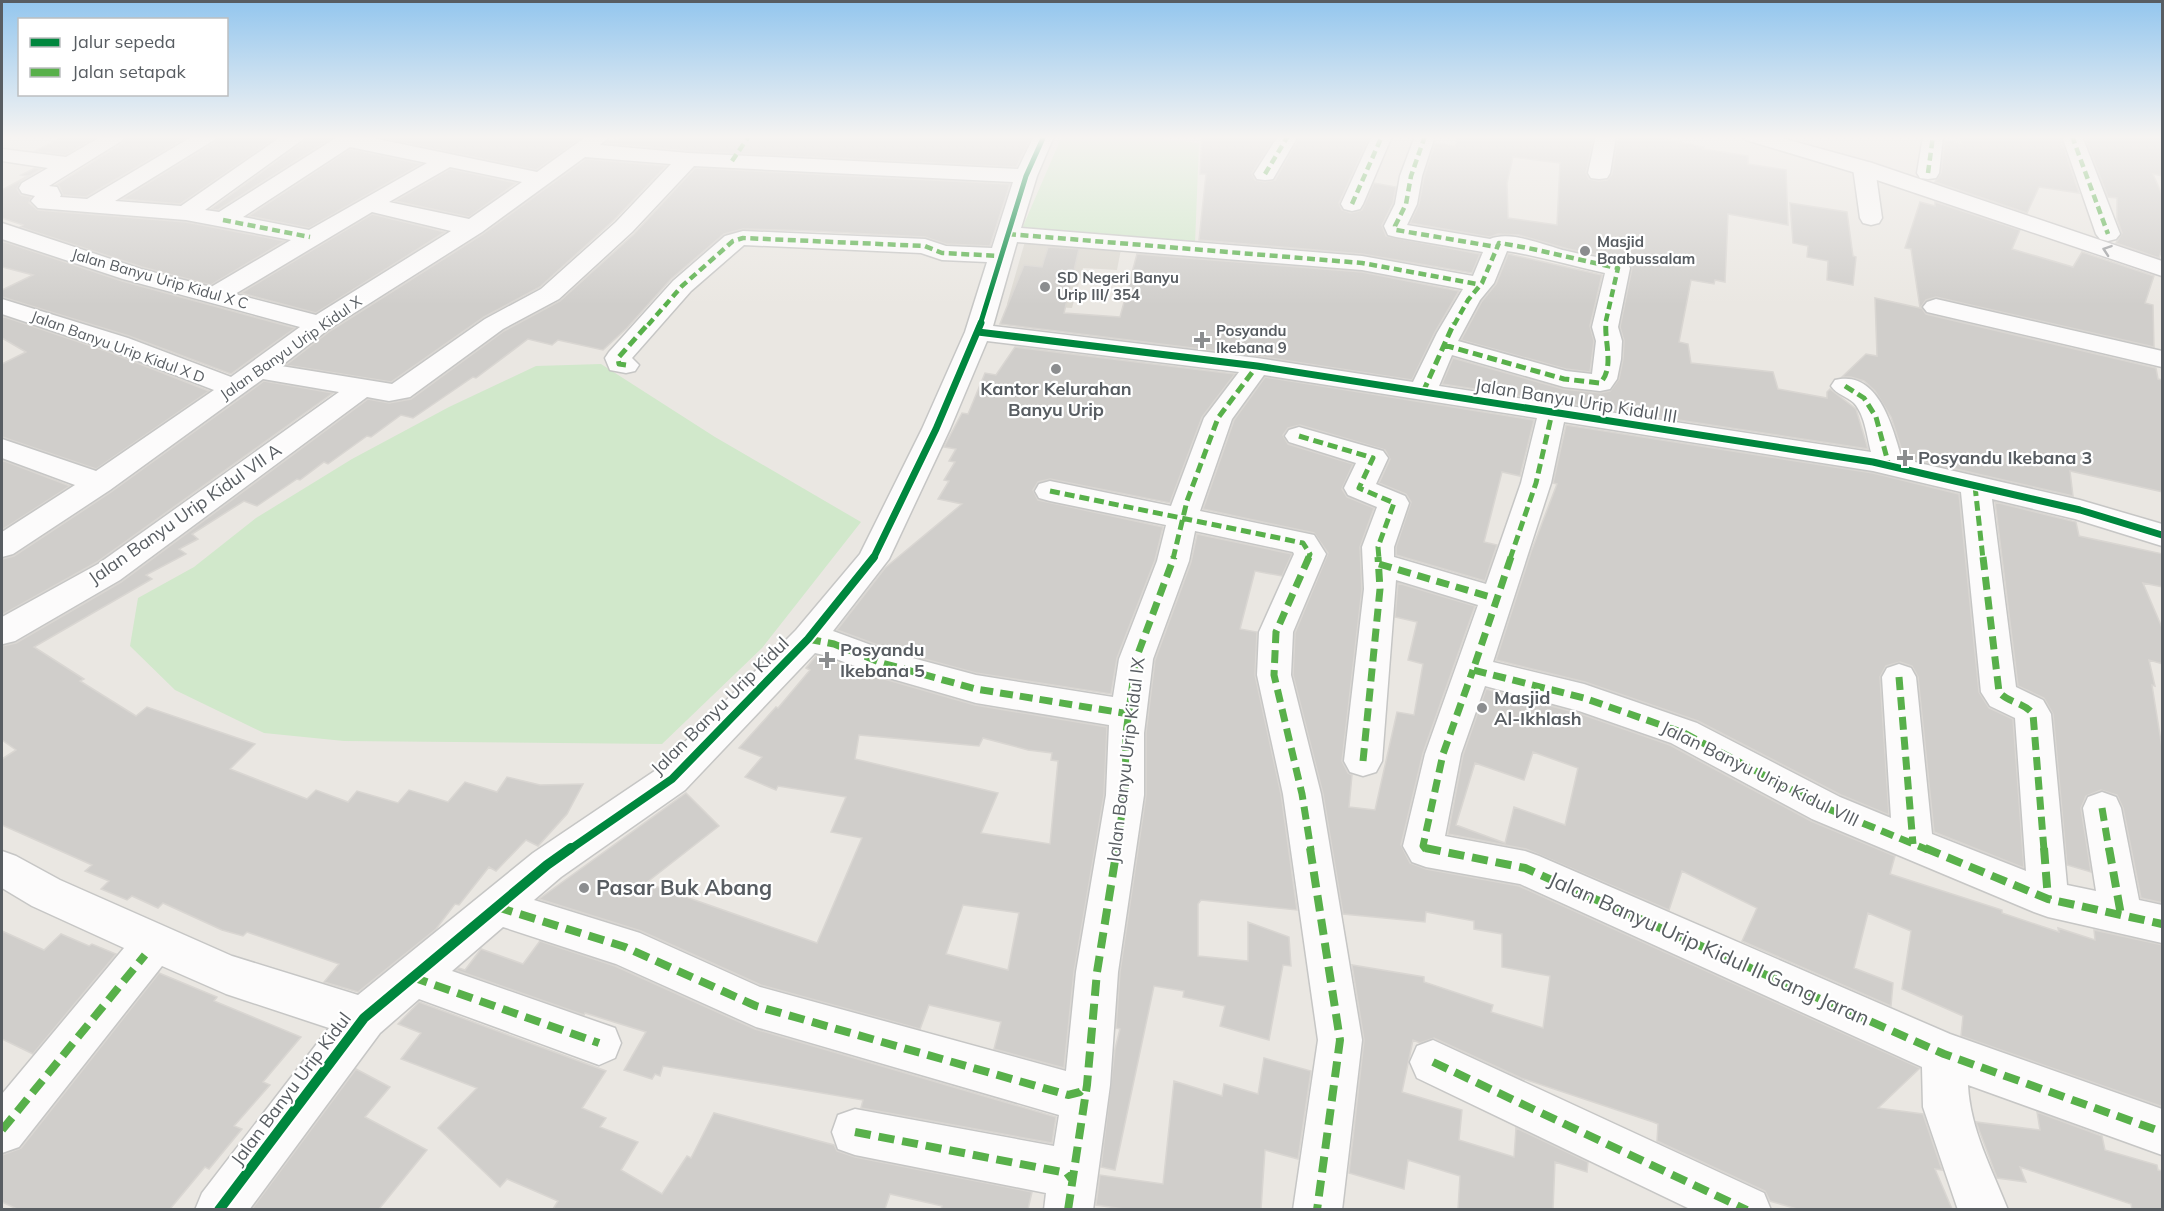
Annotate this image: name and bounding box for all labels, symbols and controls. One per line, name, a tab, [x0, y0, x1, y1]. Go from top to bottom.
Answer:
legend	[18, 18, 228, 96]
text: Jalur sepeda	[72, 30, 176, 53]
text: Jalan setapak	[72, 60, 186, 83]
place label: Masjid Baabussalam	[1597, 232, 1695, 268]
street label: Jalan Banyu Urip Kidul X C	[70, 244, 251, 313]
marker: Masjid Baabussalam	[1578, 244, 1592, 258]
one-way arrow	[2102, 245, 2113, 258]
place label: SD Negeri Banyu Urip III/ 354	[1057, 268, 1179, 304]
marker: SD Negeri Banyu Urip III/ 354	[1038, 280, 1052, 294]
street label: Jalan Banyu Urip Kidul X	[216, 291, 365, 404]
street label: Jalan Banyu Urip Kidul X D	[29, 306, 208, 387]
place label: Posyandu Ikebana 9	[1216, 321, 1287, 357]
marker: Posyandu Ikebana 9	[1193, 331, 1211, 349]
marker: Kantor Kelurahan Banyu Urip	[1049, 362, 1063, 376]
street label: Jalan Banyu Urip Kidul III	[1473, 373, 1679, 428]
place label: Kantor Kelurahan Banyu Urip	[980, 377, 1132, 421]
street label: Jalan Banyu Urip Kidul VII A	[84, 438, 286, 589]
place label: Posyandu Ikebana 3	[1918, 446, 2092, 469]
marker: Posyandu Ikebana 3	[1896, 449, 1914, 467]
street label: Jalan Banyu Urip Kidul	[646, 632, 793, 779]
place label: Posyandu Ikebana 5	[840, 638, 925, 682]
marker: Posyandu Ikebana 5	[818, 651, 836, 669]
street label: Jalan Banyu Urip Kidul IX	[1101, 656, 1150, 864]
place label: Masjid Al-Ikhlash	[1494, 686, 1582, 730]
marker: Masjid Al-Ikhlash	[1475, 701, 1489, 715]
street label: Jalan Banyu Urip Kidul VIII	[1658, 716, 1863, 831]
street label: Jalan Banyu Urip Kidul II Gang Jaran	[1545, 865, 1874, 1031]
place label: Pasar Buk Abang	[596, 874, 772, 900]
marker: Pasar Buk Abang	[577, 881, 591, 895]
street label: Jalan Banyu Urip Kidul	[225, 1008, 356, 1170]

